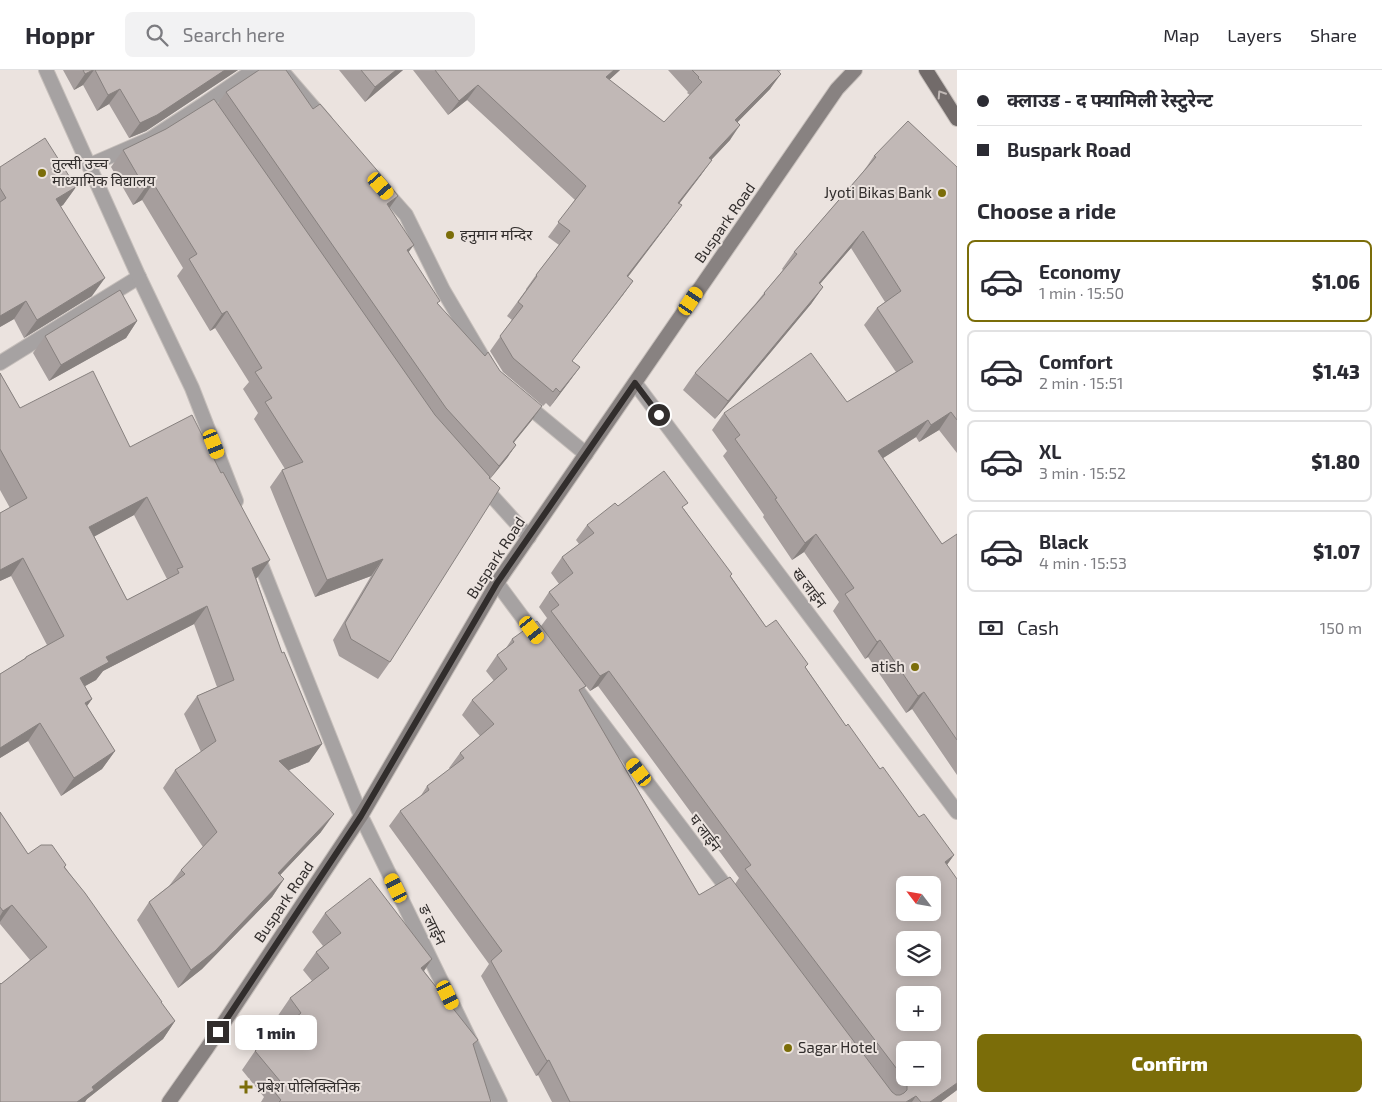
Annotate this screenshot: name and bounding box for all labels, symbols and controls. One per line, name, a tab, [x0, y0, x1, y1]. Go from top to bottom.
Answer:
search box	[125, 12, 475, 57]
text: Hoppr	[25, 20, 95, 49]
icon: search	[143, 21, 171, 49]
text: Search here	[183, 23, 285, 46]
text: Map	[1163, 24, 1199, 46]
text: Layers	[1227, 24, 1282, 46]
text: Share	[1310, 24, 1357, 46]
text: क्लाउड - द फ्यामिली रेस्टुरेन्ट	[1007, 88, 1213, 111]
one-way arrow	[938, 91, 948, 100]
text: Buspark Road	[1007, 138, 1131, 161]
place label: तुल्सी ‍‍उच्च माध्यामिक विद्यालय	[52, 154, 156, 189]
marker: तुल्सी ‍‍उच्च माध्यामिक विद्यालय	[36, 167, 48, 179]
car	[365, 170, 396, 202]
street label: Buspark Road	[690, 179, 758, 266]
place label: Jyoti Bikas Bank	[824, 183, 932, 201]
marker: Jyoti Bikas Bank	[936, 187, 948, 199]
text: Choose a ride	[977, 197, 1116, 223]
place label: हनुमान मन्दिर	[460, 225, 533, 245]
marker: हनुमान मन्दिर	[444, 229, 456, 241]
icon: car	[979, 259, 1024, 304]
text: Economy	[1039, 260, 1121, 283]
text: $1.06	[1312, 270, 1360, 293]
text: 1 min · 15:50	[1039, 283, 1124, 302]
car	[676, 284, 705, 318]
icon: car	[979, 349, 1024, 394]
text: Comfort	[1039, 350, 1113, 373]
text: $1.43	[1312, 360, 1360, 383]
text: 2 min · 15:51	[1039, 373, 1123, 392]
route start	[648, 404, 670, 426]
car	[201, 427, 226, 461]
icon: car	[979, 439, 1024, 484]
text: XL	[1039, 440, 1061, 463]
text: $1.80	[1311, 450, 1360, 473]
text: 3 min · 15:52	[1039, 463, 1126, 482]
street label: Buspark Road	[462, 513, 528, 602]
icon: car	[979, 529, 1024, 574]
text: Black	[1039, 530, 1089, 553]
text: $1.07	[1313, 540, 1360, 563]
text: 4 min · 15:53	[1039, 553, 1127, 572]
street label: ख लाईन	[789, 564, 831, 611]
car	[516, 614, 547, 646]
icon: cash	[977, 614, 1005, 642]
text: Cash	[1017, 616, 1059, 639]
text: 150 m	[1320, 618, 1362, 637]
place label: atish	[871, 657, 905, 675]
marker: atish	[909, 661, 921, 673]
car	[623, 756, 654, 788]
street label: घ लाईन	[686, 810, 726, 855]
street label: Buspark Road	[249, 858, 317, 945]
car	[382, 871, 409, 905]
north arrow	[896, 876, 941, 921]
map controls	[896, 876, 941, 1086]
street label: ङ लाईन	[415, 901, 451, 948]
button: layers	[896, 931, 941, 976]
car	[434, 978, 461, 1012]
button: +	[896, 986, 941, 1031]
callout: 1 min	[236, 1014, 318, 1050]
route end	[207, 1021, 229, 1043]
text: 1 min	[256, 1023, 296, 1042]
button: Confirm	[977, 1034, 1362, 1092]
place label: Sagar Hotel	[798, 1038, 878, 1056]
button: −	[896, 1041, 941, 1086]
marker: Sagar Hotel	[782, 1042, 794, 1054]
place label: प्रबेश पोलिक्लिनिक	[257, 1077, 361, 1095]
marker: प्रबेश पोलिक्लिनिक	[239, 1080, 253, 1094]

